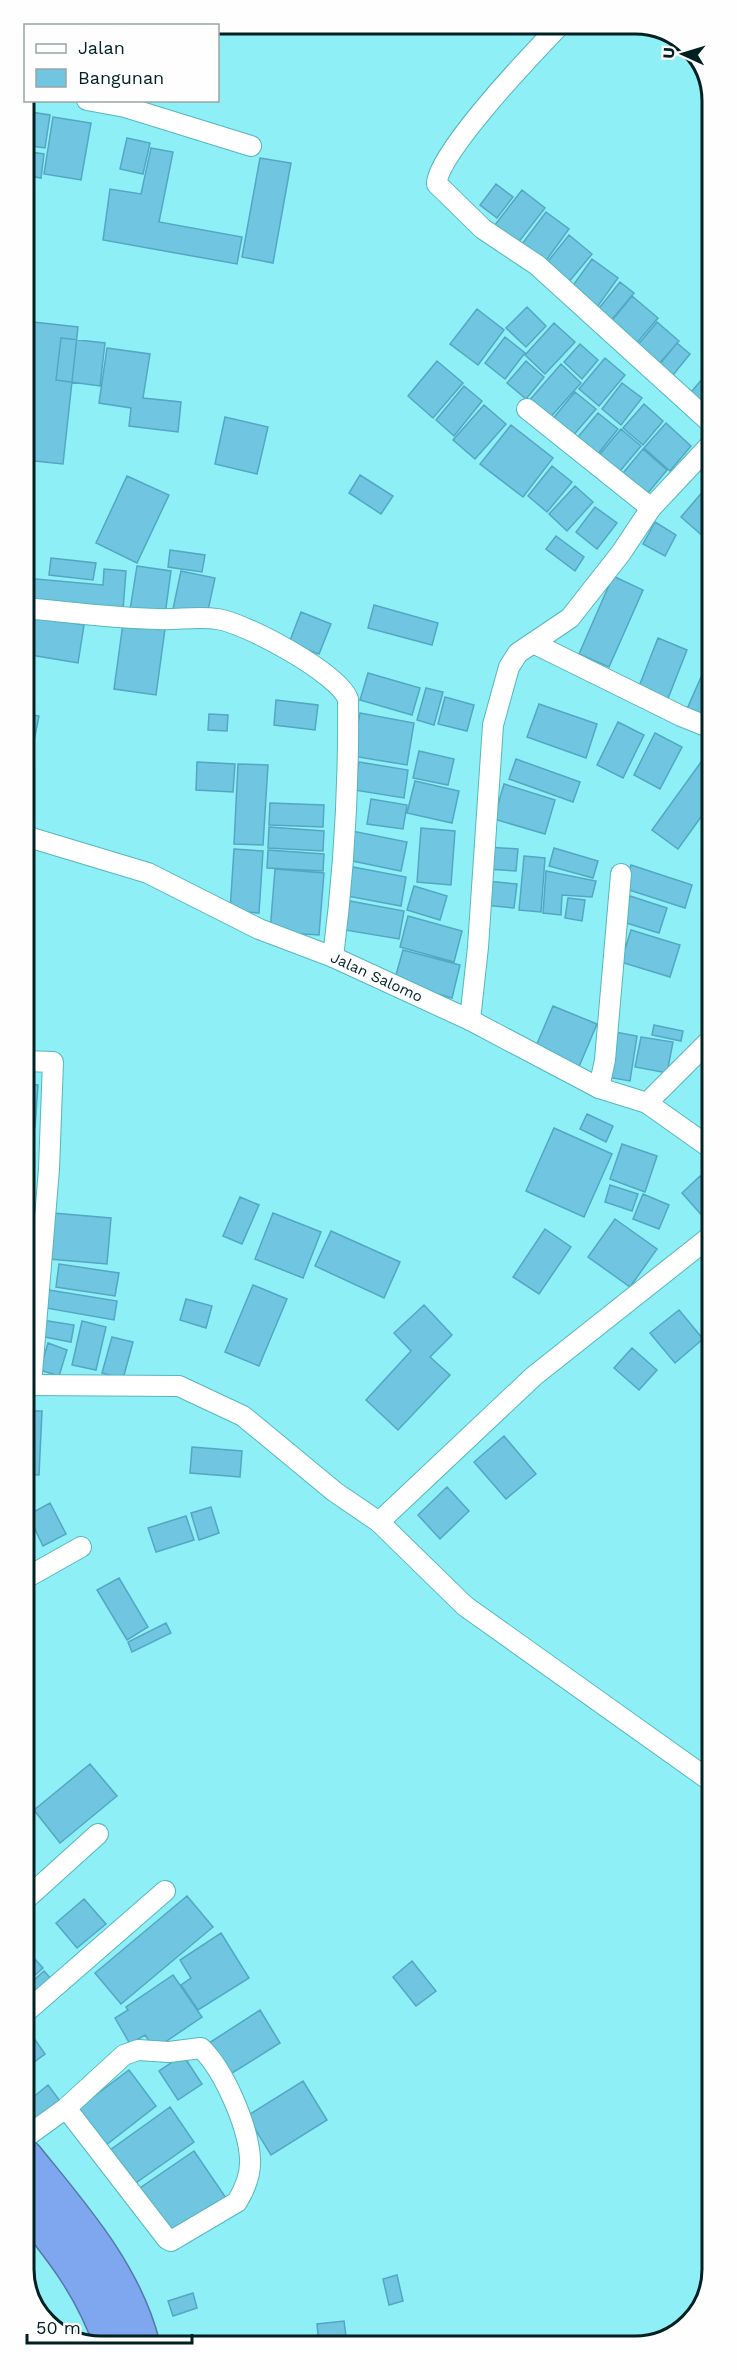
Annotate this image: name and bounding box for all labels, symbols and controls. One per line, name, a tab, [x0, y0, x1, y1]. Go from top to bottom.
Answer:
legend	[24, 24, 219, 102]
north arrow	[653, 24, 713, 84]
text: Jalan	[78, 37, 125, 58]
text: U	[659, 47, 678, 59]
text: Bangunan	[78, 67, 164, 88]
street label: Jalan Salomo	[328, 948, 426, 1006]
scale bar	[27, 2307, 192, 2345]
text: 50 m	[36, 2317, 81, 2338]

